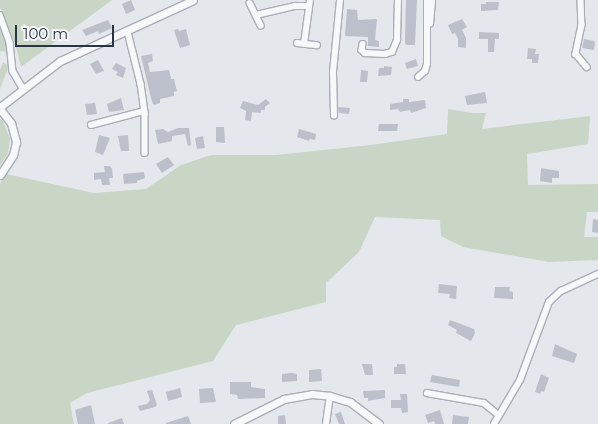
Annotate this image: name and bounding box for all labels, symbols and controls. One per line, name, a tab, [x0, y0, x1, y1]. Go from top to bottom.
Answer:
scale bar	[18, 15, 116, 47]
text: 100 m	[23, 24, 68, 43]

